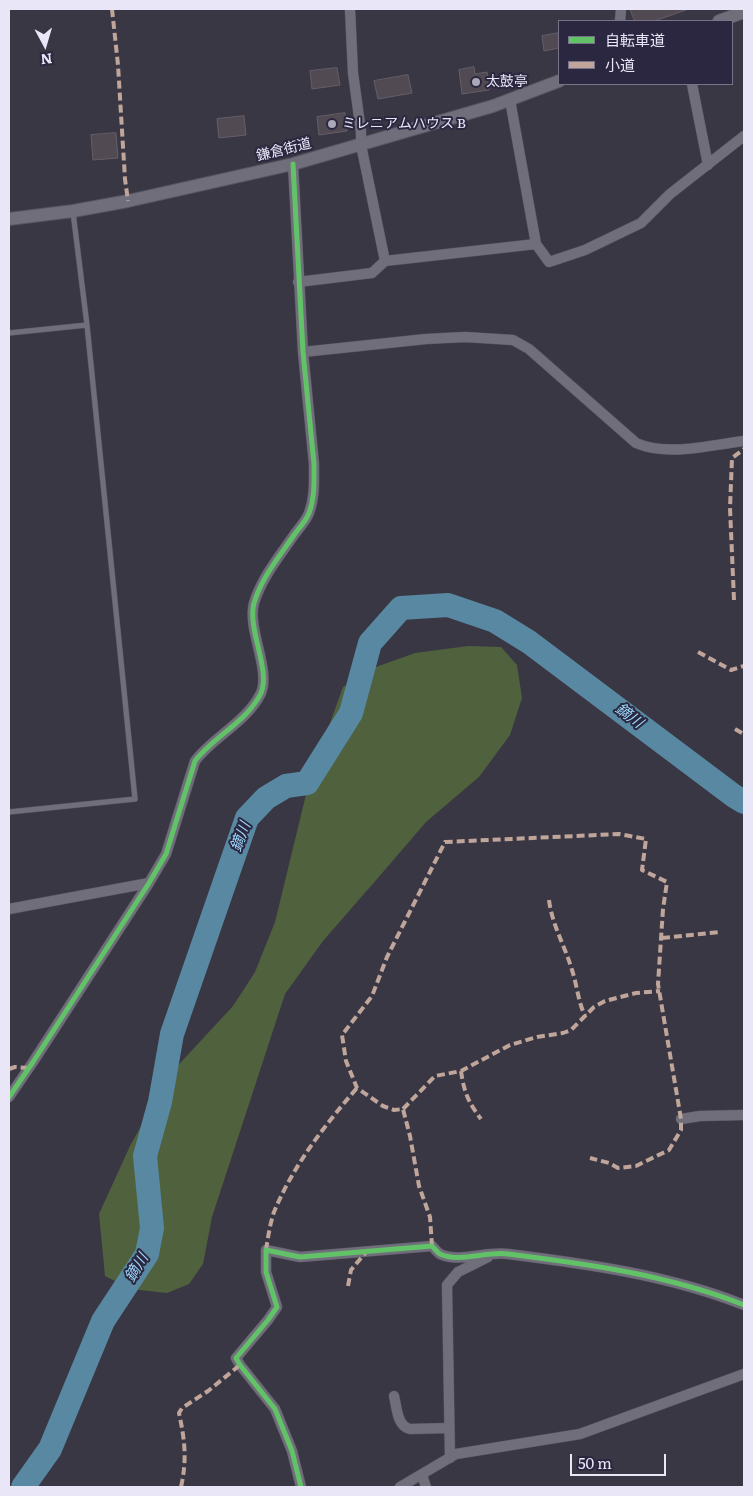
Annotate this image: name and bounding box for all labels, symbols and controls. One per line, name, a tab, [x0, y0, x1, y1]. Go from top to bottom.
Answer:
north arrow	[20, 20, 70, 70]
legend	[558, 20, 733, 85]
text: 自転車道	[605, 28, 665, 51]
text: N	[40, 49, 53, 70]
text: 小道	[605, 53, 635, 76]
place label: 太鼓亭	[486, 74, 528, 90]
marker: 太鼓亭	[470, 76, 482, 88]
place label: ミレニアムハウス B	[342, 116, 466, 132]
marker: ミレニアムハウス B	[326, 118, 338, 130]
street label: 鎌倉街道	[255, 135, 313, 165]
water label: 鏑川	[612, 700, 646, 732]
water label: 鏑川	[227, 820, 255, 854]
water label: 鏑川	[122, 1251, 152, 1285]
scale bar	[573, 1444, 669, 1476]
text: 50 m	[578, 1451, 612, 1474]

